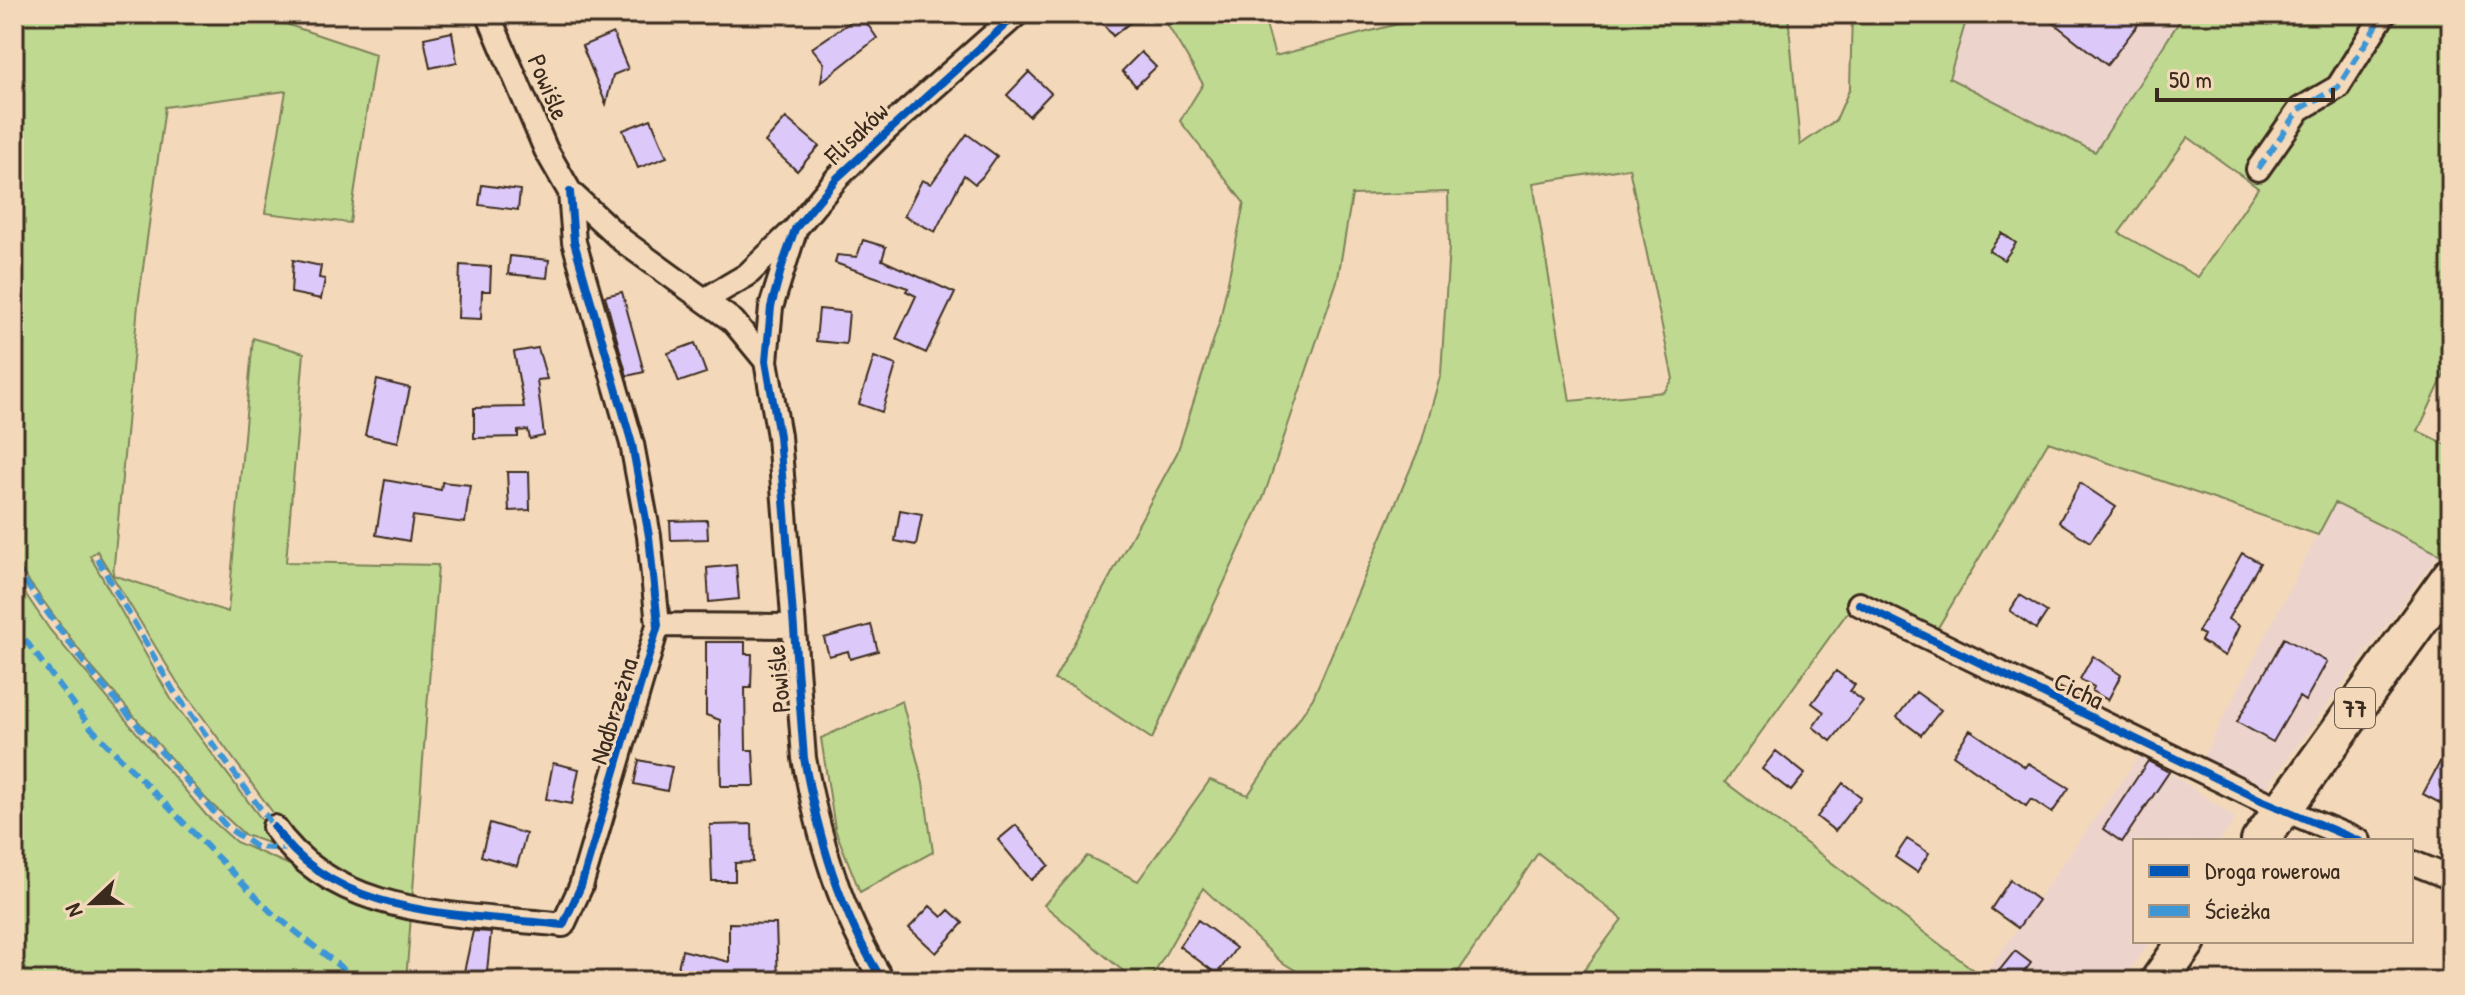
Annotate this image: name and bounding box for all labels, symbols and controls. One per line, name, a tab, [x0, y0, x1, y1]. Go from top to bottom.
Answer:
street label: Powiśle	[520, 49, 578, 125]
scale bar	[2157, 52, 2333, 102]
text: 50 m	[2169, 63, 2212, 95]
street label: Flisaków	[816, 94, 895, 173]
street label: Powiśle	[758, 644, 798, 714]
street label: Nadbrzeżna	[580, 654, 646, 768]
street label: Cicha	[2048, 663, 2110, 717]
road number: 77	[2335, 688, 2375, 728]
legend	[2133, 839, 2413, 943]
text: Droga rowerowa	[2205, 854, 2340, 886]
north arrow	[52, 863, 132, 943]
text: Ścieżka	[2205, 894, 2270, 926]
text: N	[57, 899, 90, 922]

